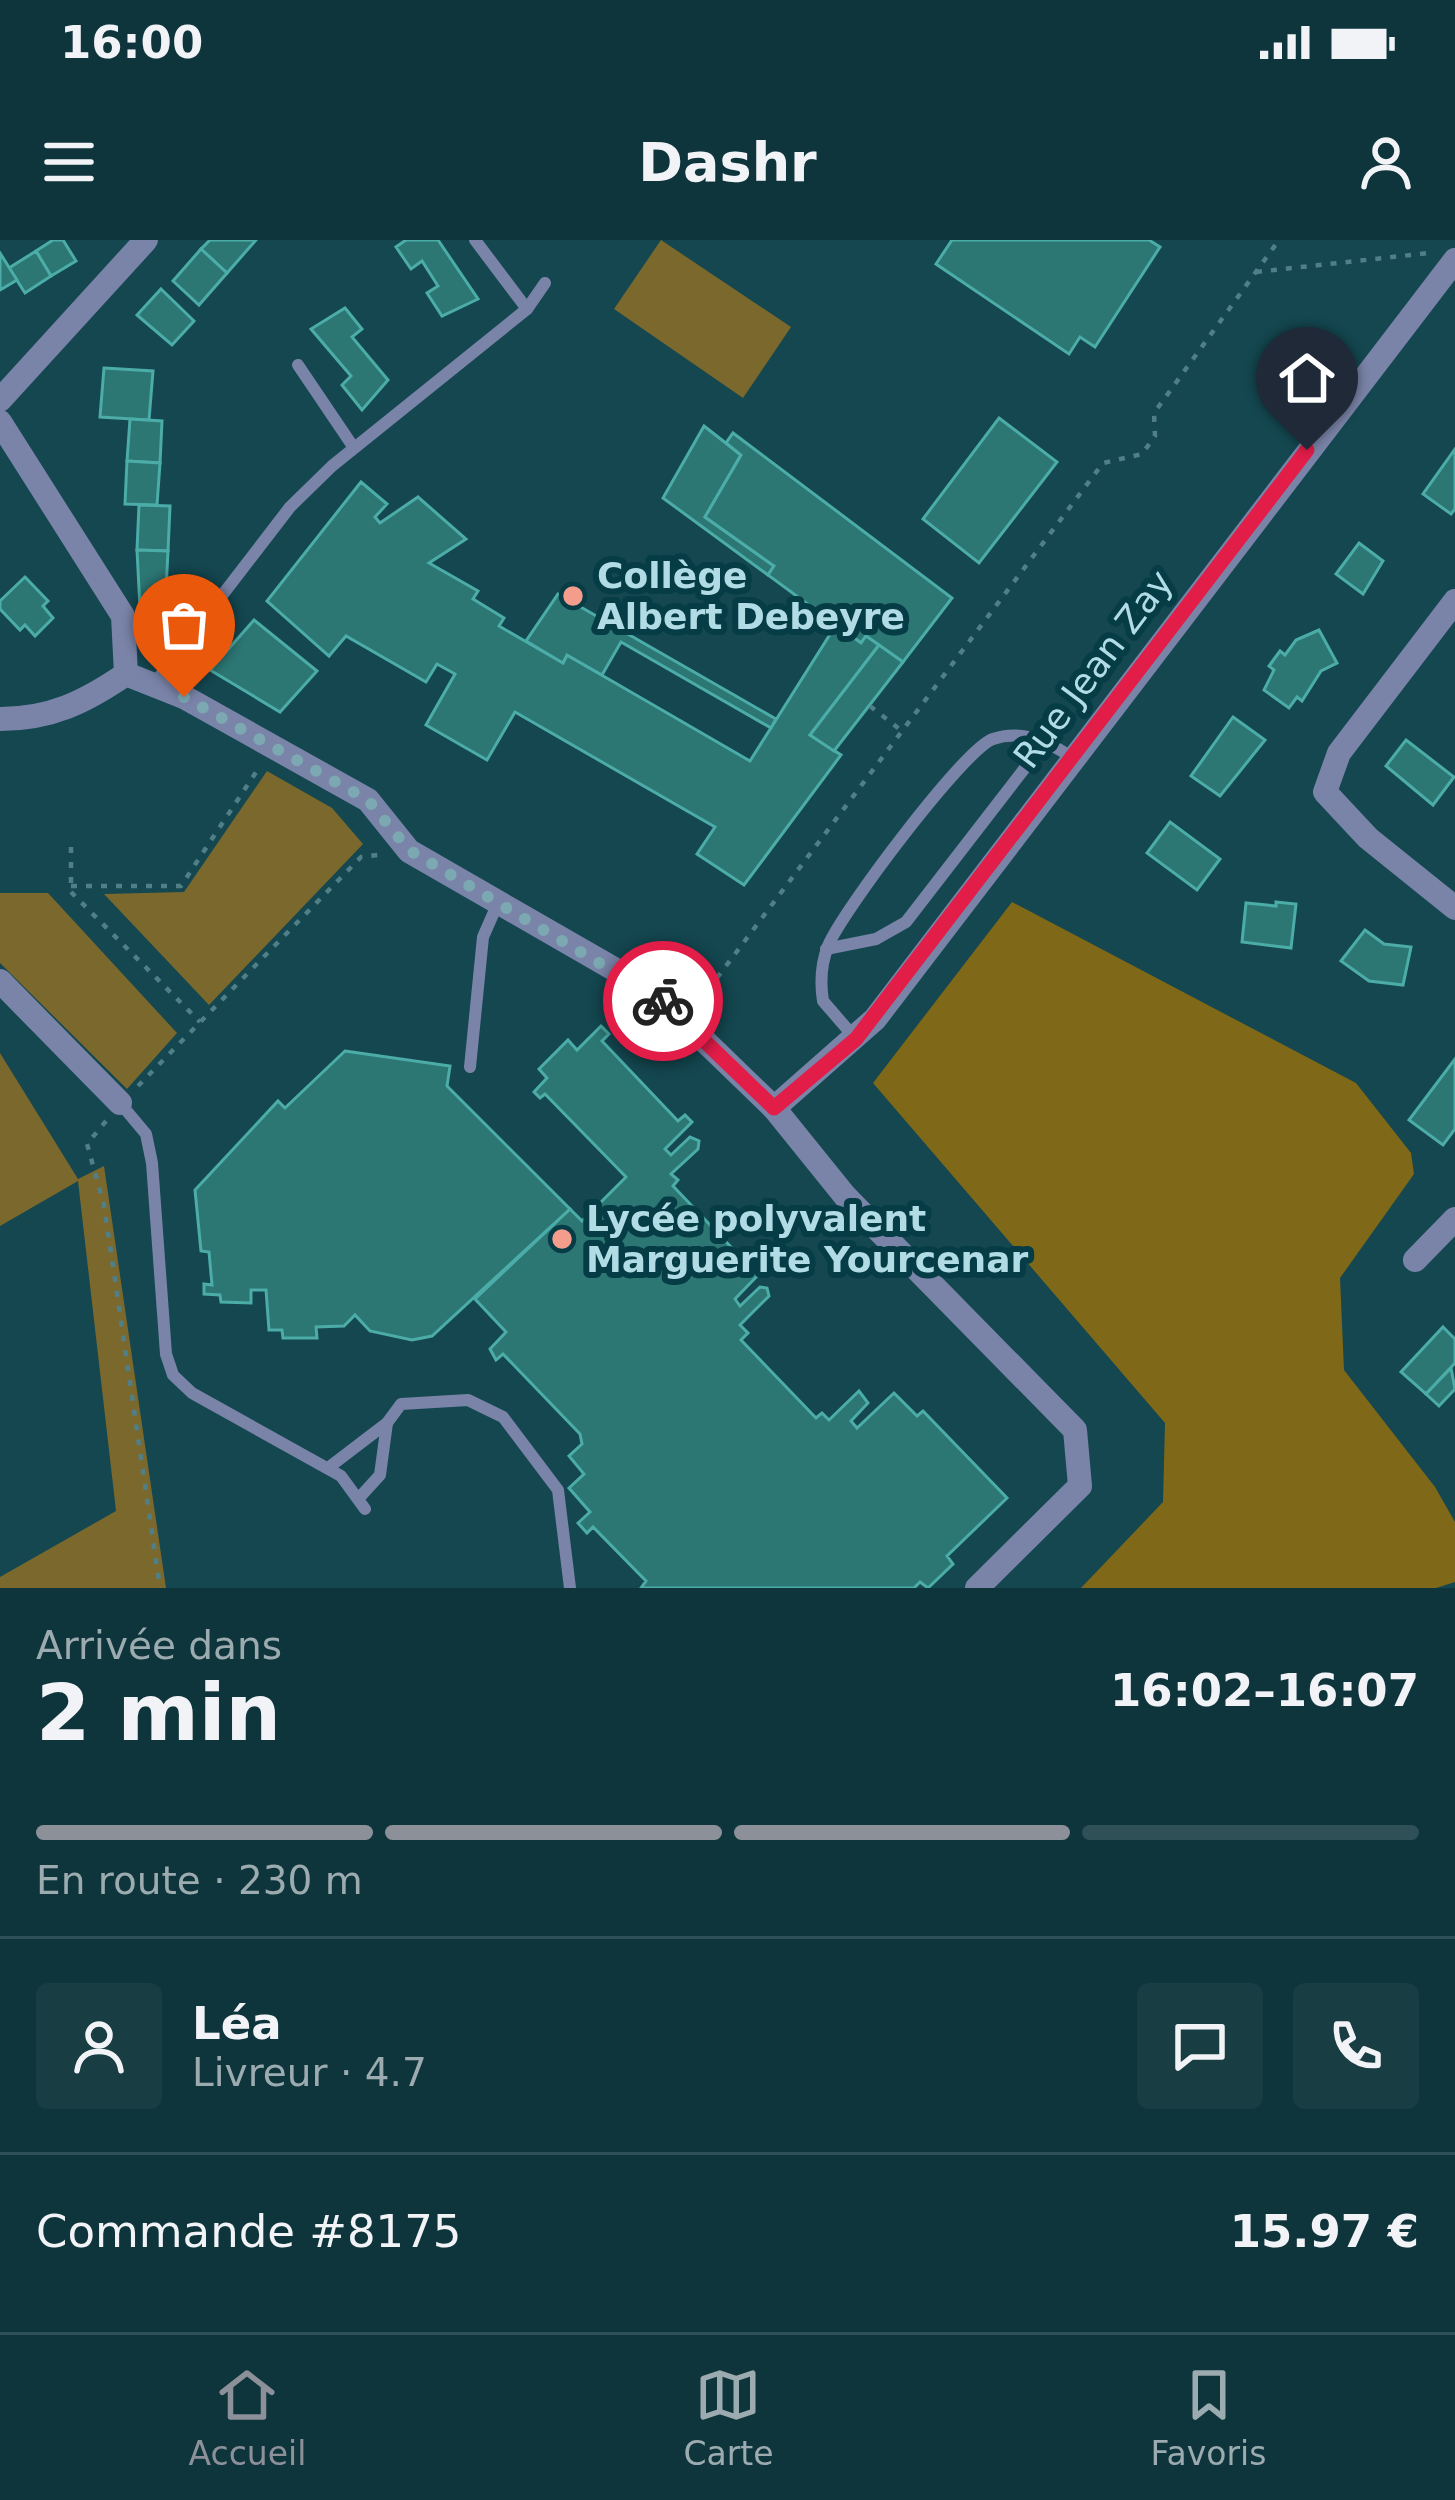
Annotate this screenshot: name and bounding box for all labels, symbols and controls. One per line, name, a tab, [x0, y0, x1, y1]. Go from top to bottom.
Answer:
text: 16:00	[60, 16, 203, 69]
icon: menu	[36, 129, 102, 195]
icon: person	[1353, 129, 1419, 195]
text: Dashr	[638, 131, 817, 194]
pin	[1256, 327, 1358, 450]
icon: home	[1274, 345, 1340, 411]
place label: Collège Albert Debeyre	[597, 555, 905, 637]
street label: Rue Jean Zay	[1005, 562, 1181, 776]
pin	[133, 574, 235, 697]
marker: Collège Albert Debeyre	[560, 583, 586, 609]
icon: bag	[151, 592, 217, 658]
courier	[603, 941, 723, 1061]
icon: bike	[630, 968, 696, 1034]
place label: Lycée polyvalent Marguerite Yourcenar	[586, 1198, 1028, 1280]
marker: Lycée polyvalent Marguerite Yourcenar	[549, 1226, 575, 1252]
text: Arrivée dans	[36, 1623, 282, 1668]
text: 16:02–16:07	[1110, 1664, 1419, 1717]
text: 2 min	[36, 1668, 281, 1758]
text: En route · 230 m	[36, 1858, 363, 1903]
button: person	[36, 1983, 162, 2109]
button: chat	[1137, 1983, 1263, 2109]
button: phone	[1293, 1983, 1419, 2109]
text: Léa	[192, 1997, 282, 2050]
text: Livreur · 4.7	[192, 2050, 427, 2095]
text: Commande #8175	[36, 2205, 462, 2258]
text: 15.97 €	[1230, 2205, 1419, 2258]
tab: Accueil	[189, 2362, 306, 2473]
tab: Carte	[683, 2362, 774, 2473]
tab: Favoris	[1151, 2362, 1266, 2473]

